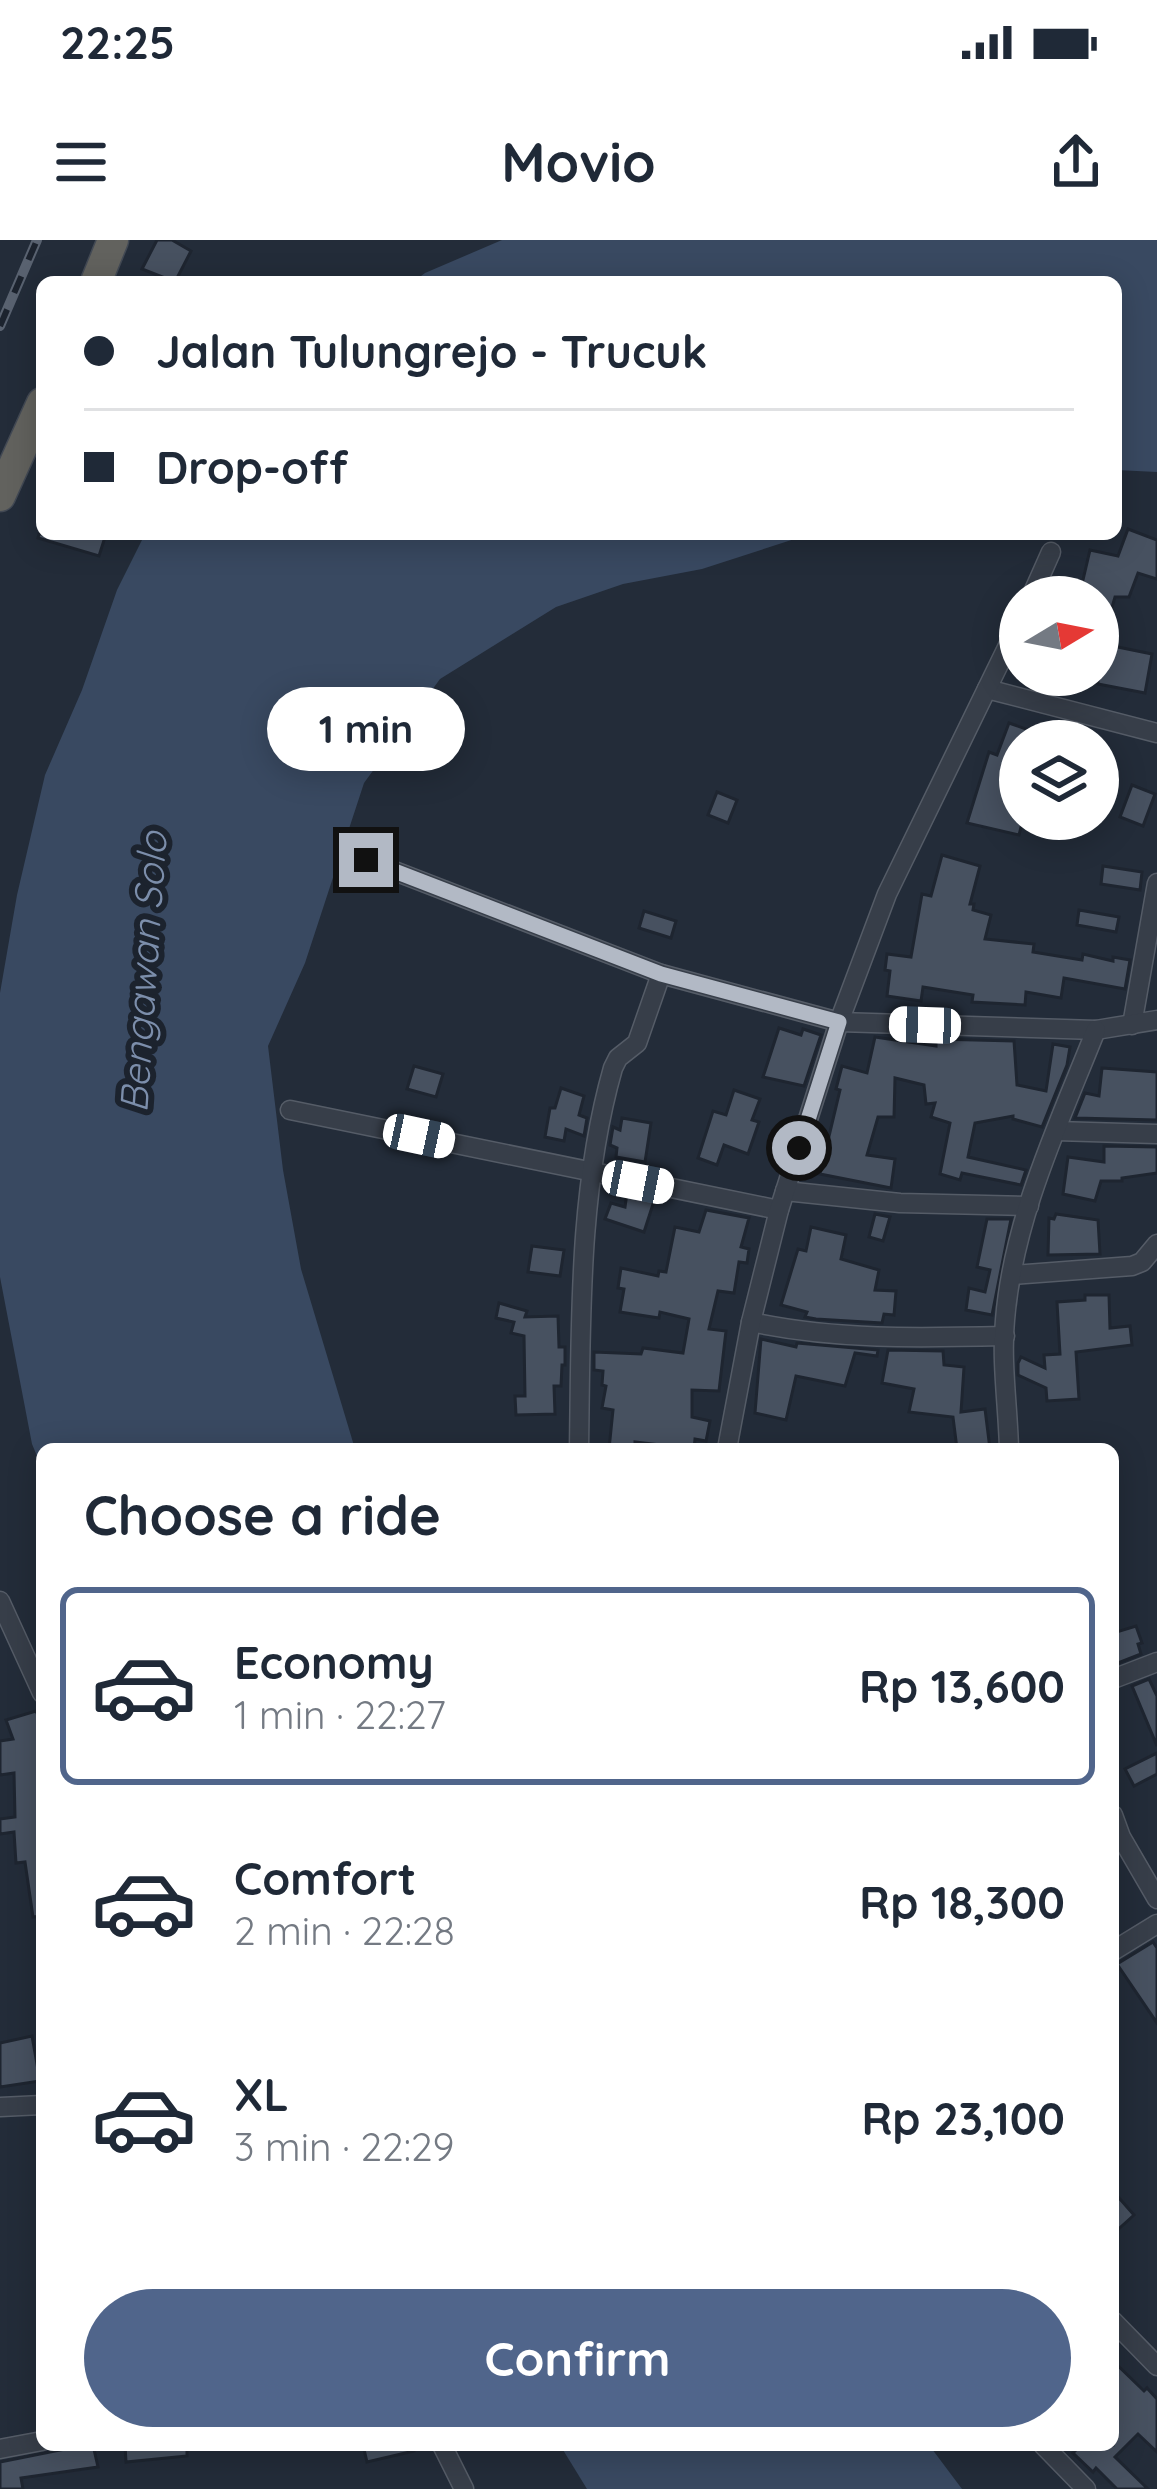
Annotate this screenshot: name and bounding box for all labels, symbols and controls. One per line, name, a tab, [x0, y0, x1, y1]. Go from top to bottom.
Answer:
text: 22:25	[60, 14, 175, 70]
text: Movio	[501, 128, 656, 196]
icon: menu	[48, 129, 114, 195]
icon: share	[1043, 129, 1109, 195]
text: Jalan Tulungrejo - Trucuk	[156, 323, 707, 379]
text: Drop-off	[156, 439, 348, 495]
north arrow	[999, 576, 1119, 696]
map controls	[999, 576, 1119, 840]
callout: 1 min	[267, 686, 465, 770]
text: 1 min	[319, 704, 413, 753]
button: layers	[999, 720, 1119, 840]
water label: Bengawan Solo	[108, 828, 177, 1114]
route end	[339, 833, 393, 887]
car	[888, 1006, 962, 1044]
car	[380, 1111, 458, 1161]
route start	[772, 1121, 826, 1175]
car	[599, 1157, 677, 1207]
text: Choose a ride	[84, 1481, 441, 1549]
icon: car	[90, 1632, 198, 1740]
text: Economy	[234, 1634, 434, 1690]
text: Rp 13,600	[859, 1658, 1065, 1714]
text: 1 min · 22:27	[234, 1690, 446, 1739]
icon: car	[90, 1848, 198, 1956]
text: Comfort	[234, 1850, 416, 1906]
text: Rp 18,300	[859, 1874, 1065, 1930]
text: 2 min · 22:28	[234, 1906, 455, 1955]
icon: car	[90, 2064, 198, 2172]
text: XL	[234, 2066, 289, 2122]
text: Rp 23,100	[861, 2090, 1065, 2146]
text: 3 min · 22:29	[234, 2122, 454, 2171]
button: Confirm	[84, 2289, 1071, 2427]

